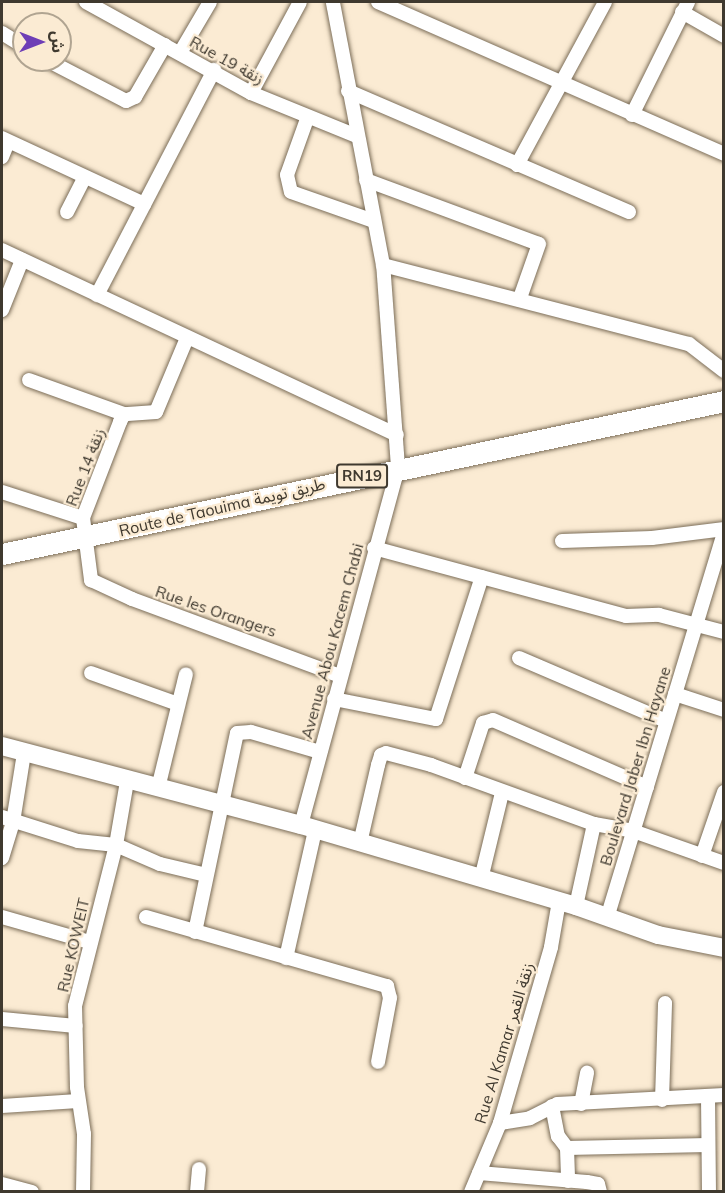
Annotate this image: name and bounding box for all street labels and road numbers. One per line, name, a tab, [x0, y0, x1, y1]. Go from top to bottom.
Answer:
street label: Rue 19 زنقة	[187, 32, 267, 88]
street label: Rue 14 زنقة	[61, 425, 109, 509]
road number: RN19	[335, 464, 389, 488]
street label: Route de Taouima طريق تويمة	[117, 474, 327, 540]
street label: Avenue Abou Kacem Chabi	[297, 541, 367, 741]
street label: Rue les Orangers	[153, 581, 279, 641]
street label: Boulevard Jaber Ibn Hayane	[596, 664, 674, 868]
street label: Rue KOWEIT	[53, 896, 93, 994]
street label: Rue Al Kamar زنقة القمر	[470, 960, 538, 1126]

